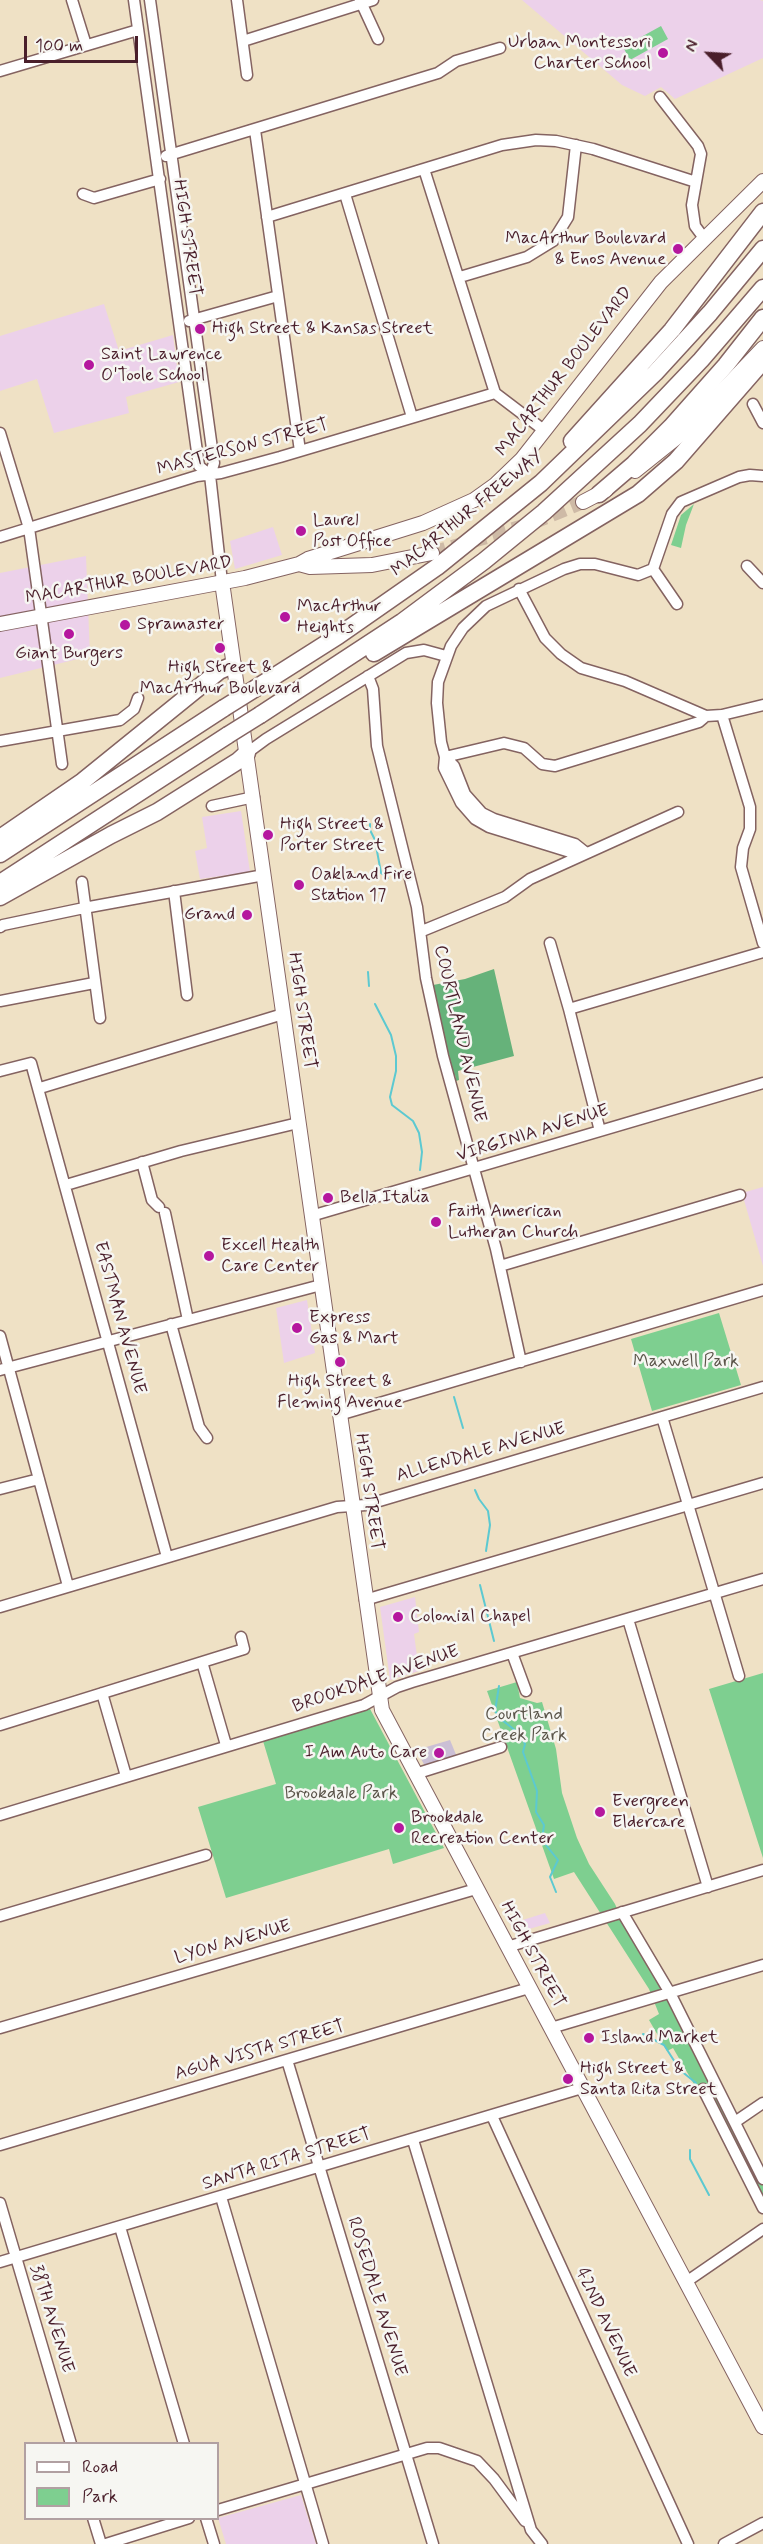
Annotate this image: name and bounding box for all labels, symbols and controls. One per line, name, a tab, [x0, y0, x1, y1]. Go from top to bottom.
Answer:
scale bar	[27, 24, 141, 62]
north arrow	[679, 24, 739, 84]
place label: Urban Montessori Charter School	[508, 32, 651, 74]
text: 100 m	[35, 34, 83, 58]
text: N	[680, 37, 704, 55]
marker: Urban Montessori Charter School	[656, 46, 670, 60]
street label: HIGH STREET	[167, 178, 205, 298]
place label: MacArthur Boulevard & Enos Avenue	[505, 228, 666, 270]
marker: MacArthur Boulevard & Enos Avenue	[671, 242, 685, 256]
street label: MACARTHUR BOULEVARD	[492, 283, 638, 461]
place label: High Street & Kansas Street	[212, 318, 433, 340]
marker: High Street & Kansas Street	[193, 322, 207, 336]
place label: Saint Lawrence O'Toole School	[101, 344, 222, 386]
marker: Saint Lawrence O'Toole School	[82, 358, 96, 372]
street label: MASTERSON STREET	[155, 415, 331, 481]
street label: MACARTHUR FREEWAY	[387, 446, 549, 582]
place label: Laurel Post Office	[313, 510, 392, 552]
marker: Laurel Post Office	[294, 524, 308, 538]
street label: MACARTHUR BOULEVARD	[24, 552, 234, 610]
place label: MacArthur Heights	[297, 596, 381, 638]
marker: MacArthur Heights	[278, 610, 292, 624]
place label: Spramaster	[137, 614, 224, 636]
marker: Spramaster	[118, 618, 132, 632]
marker: Giant Burgers	[62, 627, 76, 641]
marker: High Street & MacArthur Boulevard	[213, 641, 227, 655]
place label: Giant Burgers	[15, 643, 123, 665]
place label: High Street & MacArthur Boulevard	[140, 657, 300, 700]
place label: High Street & Porter Street	[280, 814, 384, 856]
marker: High Street & Porter Street	[261, 828, 275, 842]
place label: Oakland Fire Station 17	[311, 864, 412, 906]
marker: Oakland Fire Station 17	[292, 878, 306, 892]
place label: Grand	[184, 904, 235, 926]
marker: Grand	[240, 908, 254, 922]
street label: COURTLAND AVENUE	[428, 943, 490, 1125]
street label: HIGH STREET	[282, 951, 320, 1071]
street label: VIRGINIA AVENUE	[454, 1101, 612, 1167]
place label: Bella Italia	[340, 1187, 430, 1209]
marker: Bella Italia	[321, 1191, 335, 1205]
place label: Faith American Lutheran Church	[448, 1201, 578, 1244]
marker: Faith American Lutheran Church	[429, 1215, 443, 1229]
place label: Excell Health Care Center	[221, 1235, 320, 1278]
street label: EASTMAN AVENUE	[88, 1239, 150, 1397]
marker: Excell Health Care Center	[202, 1249, 216, 1263]
place label: Express Gas & Mart	[309, 1307, 398, 1350]
marker: Express Gas & Mart	[290, 1321, 304, 1335]
park label: Maxwell Park	[633, 1351, 739, 1373]
marker: High Street & Fleming Avenue	[333, 1355, 347, 1369]
place label: High Street & Fleming Avenue	[277, 1371, 403, 1414]
street label: ALLENDALE AVENUE	[394, 1418, 568, 1488]
street label: HIGH STREET	[349, 1432, 387, 1552]
place label: Colonial Chapel	[410, 1606, 531, 1628]
marker: Colonial Chapel	[391, 1610, 405, 1624]
street label: BROOKDALE AVENUE	[290, 1641, 462, 1719]
park label: Courtland Creek Park	[481, 1704, 567, 1746]
place label: I Am Auto Care	[305, 1742, 427, 1764]
marker: I Am Auto Care	[432, 1746, 446, 1760]
park label: Brookdale Park	[284, 1783, 398, 1805]
place label: Evergreen Eldercare	[612, 1791, 689, 1834]
marker: Evergreen Eldercare	[593, 1805, 607, 1819]
place label: Brookdale Recreation Center	[411, 1807, 554, 1850]
marker: Brookdale Recreation Center	[392, 1821, 406, 1835]
street label: HIGH STREET	[495, 1898, 569, 2012]
street label: LYON AVENUE	[172, 1916, 294, 1970]
street label: AGUA VISTA STREET	[172, 2016, 348, 2086]
place label: Island Market	[601, 2027, 718, 2049]
marker: Island Market	[582, 2031, 596, 2045]
place label: High Street & Santa Rita Street	[580, 2058, 717, 2100]
marker: High Street & Santa Rita Street	[561, 2072, 575, 2086]
street label: SANTA RITA STREET	[200, 2124, 374, 2196]
street label: ROSEDALE AVENUE	[341, 2215, 411, 2379]
street label: 38TH AVENUE	[24, 2262, 78, 2376]
street label: 42ND AVENUE	[570, 2265, 640, 2381]
legend	[24, 2442, 219, 2520]
text: Road	[82, 2455, 118, 2479]
text: Park	[82, 2485, 118, 2509]

